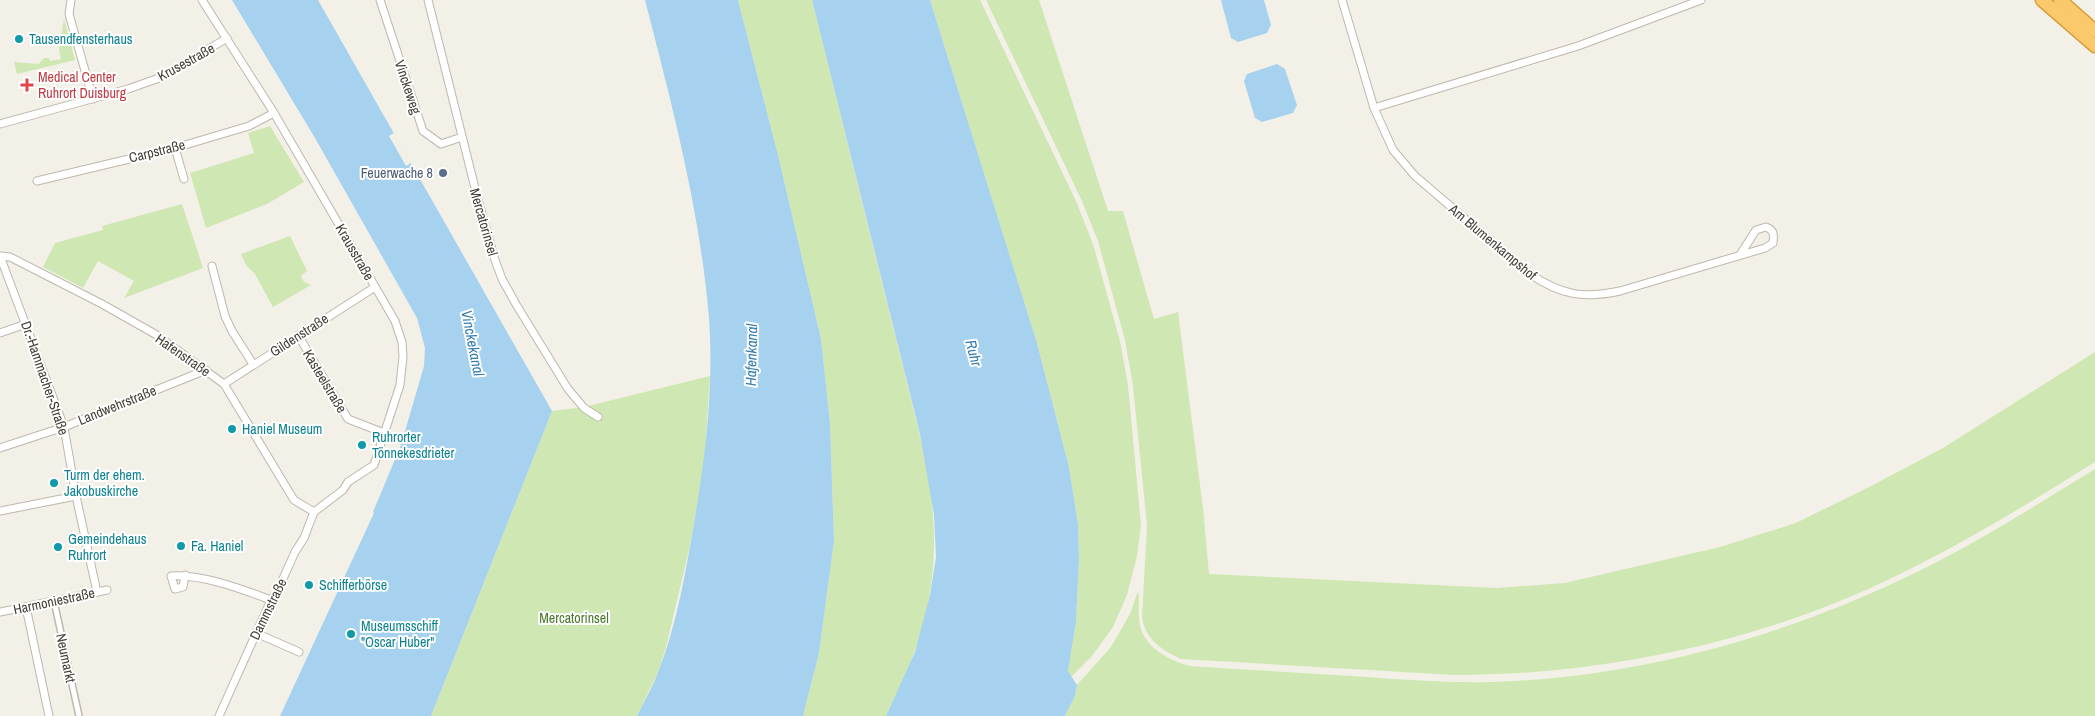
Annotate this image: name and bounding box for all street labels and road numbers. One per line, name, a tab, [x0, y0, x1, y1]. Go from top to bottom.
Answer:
street label: Krusestraße	[154, 39, 218, 85]
street label: Vinckeweg	[391, 58, 425, 117]
street label: Carpstraße	[127, 135, 187, 167]
street label: Mercatorinsel	[466, 186, 502, 258]
street label: Am Blumenkampshof	[1445, 199, 1541, 284]
street label: Krausstraße	[332, 220, 378, 284]
street label: Gildenstraße	[266, 309, 332, 361]
street label: Dr.-Hammacher-Straße	[17, 319, 73, 437]
street label: Hafenstraße	[152, 330, 214, 380]
street label: Kasteelstraße	[299, 346, 351, 416]
street label: Landwehrstraße	[75, 381, 159, 429]
street label: Dammstraße	[245, 575, 291, 643]
street label: Harmoniestraße	[12, 584, 96, 618]
street label: Neumarkt	[52, 632, 80, 684]

